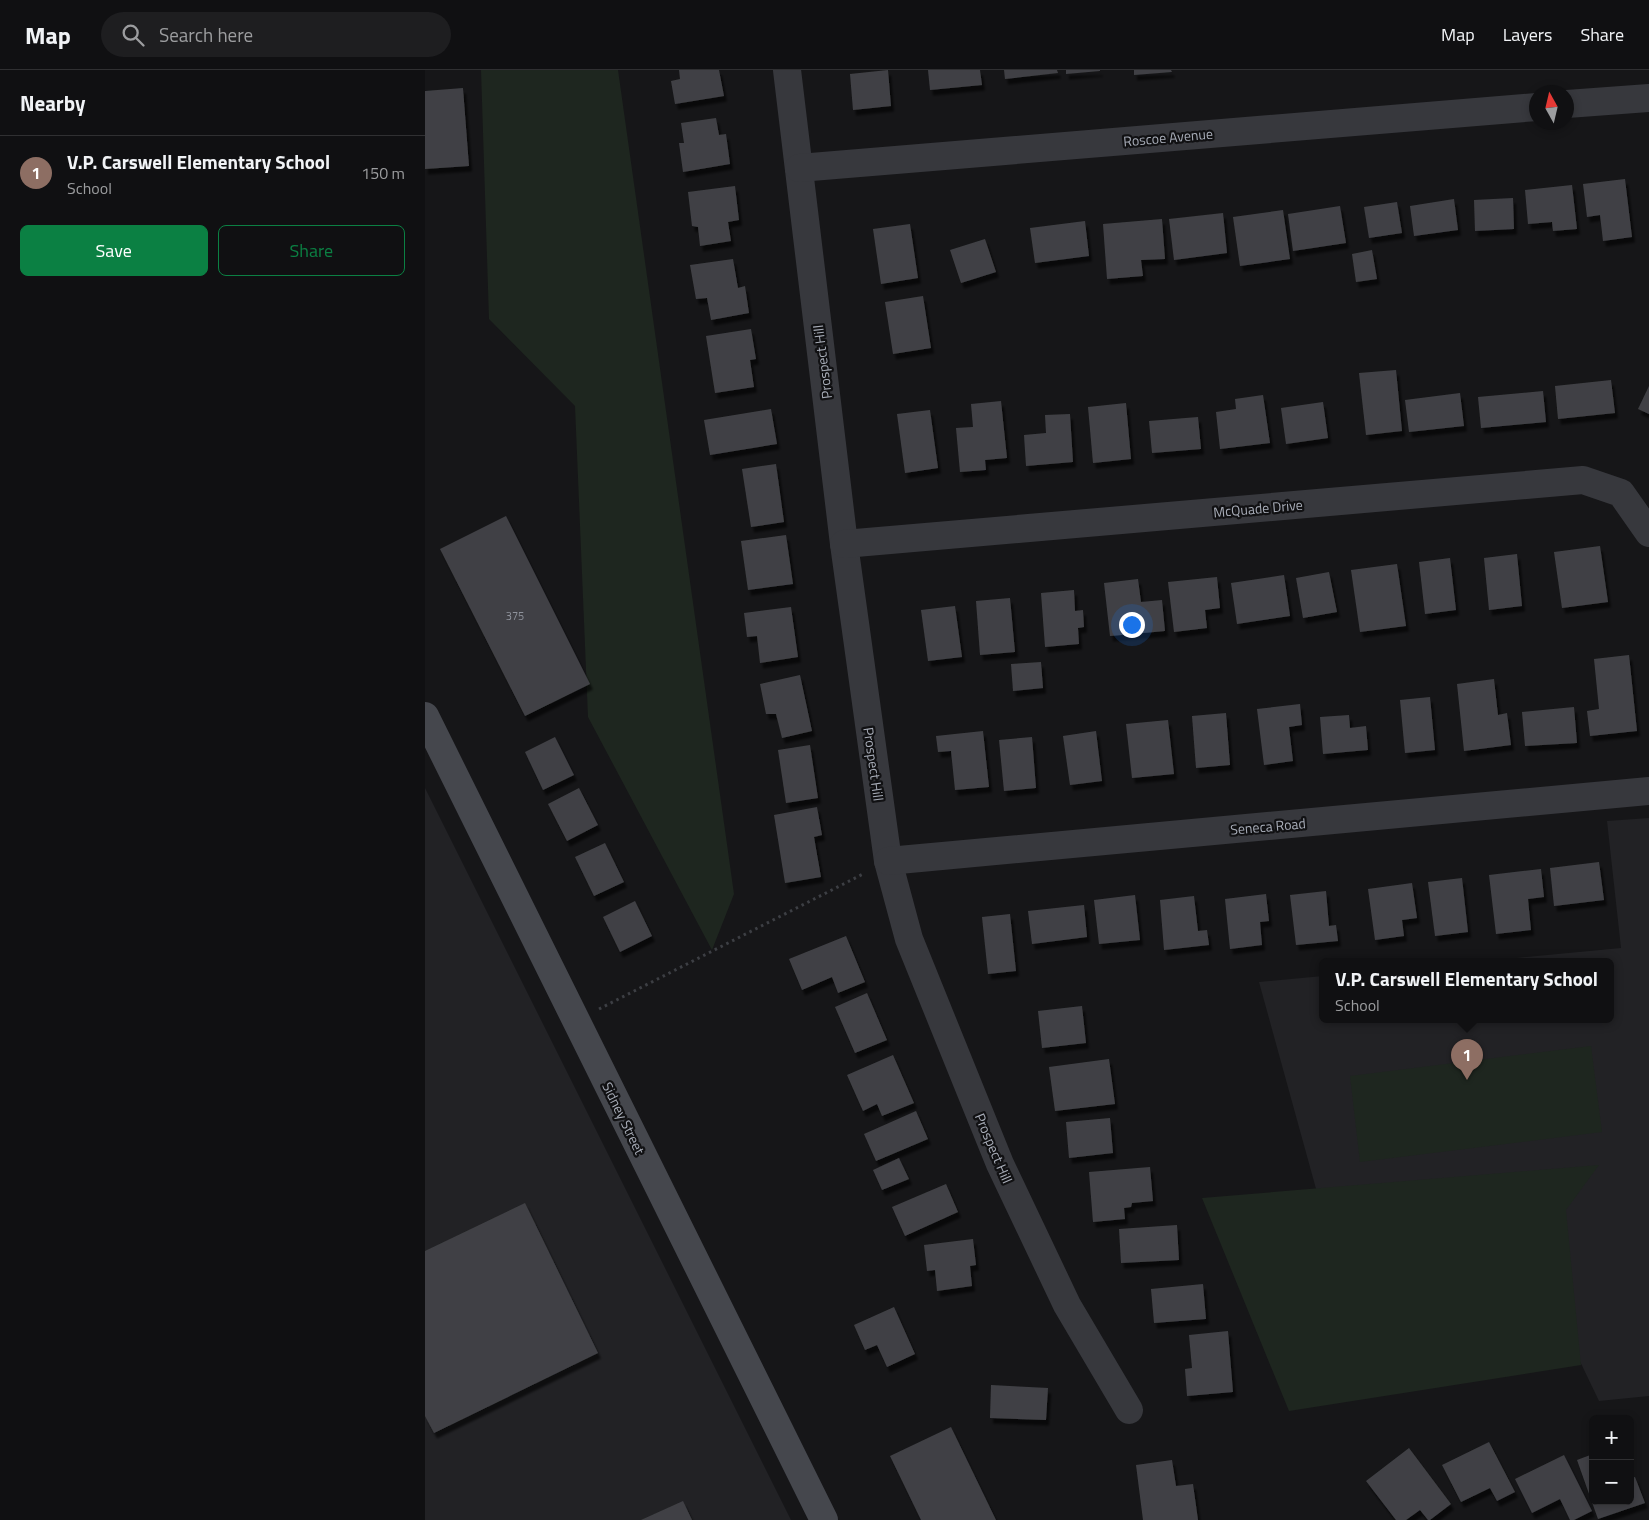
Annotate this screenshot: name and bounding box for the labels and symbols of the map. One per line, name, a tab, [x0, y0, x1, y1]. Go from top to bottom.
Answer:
north arrow	[1529, 85, 1574, 130]
street label: Roscoe Avenue	[1122, 123, 1214, 151]
street label: Prospect Hill	[807, 324, 837, 400]
street label: McQuade Drive	[1212, 494, 1304, 522]
house number: 375	[506, 608, 524, 624]
your location	[1119, 612, 1145, 638]
street label: Prospect Hill	[858, 726, 890, 802]
street label: Seneca Road	[1229, 812, 1307, 840]
pin: 1	[1451, 1039, 1483, 1080]
street label: Sidney Street	[597, 1078, 651, 1158]
street label: Prospect Hill	[970, 1110, 1018, 1186]

